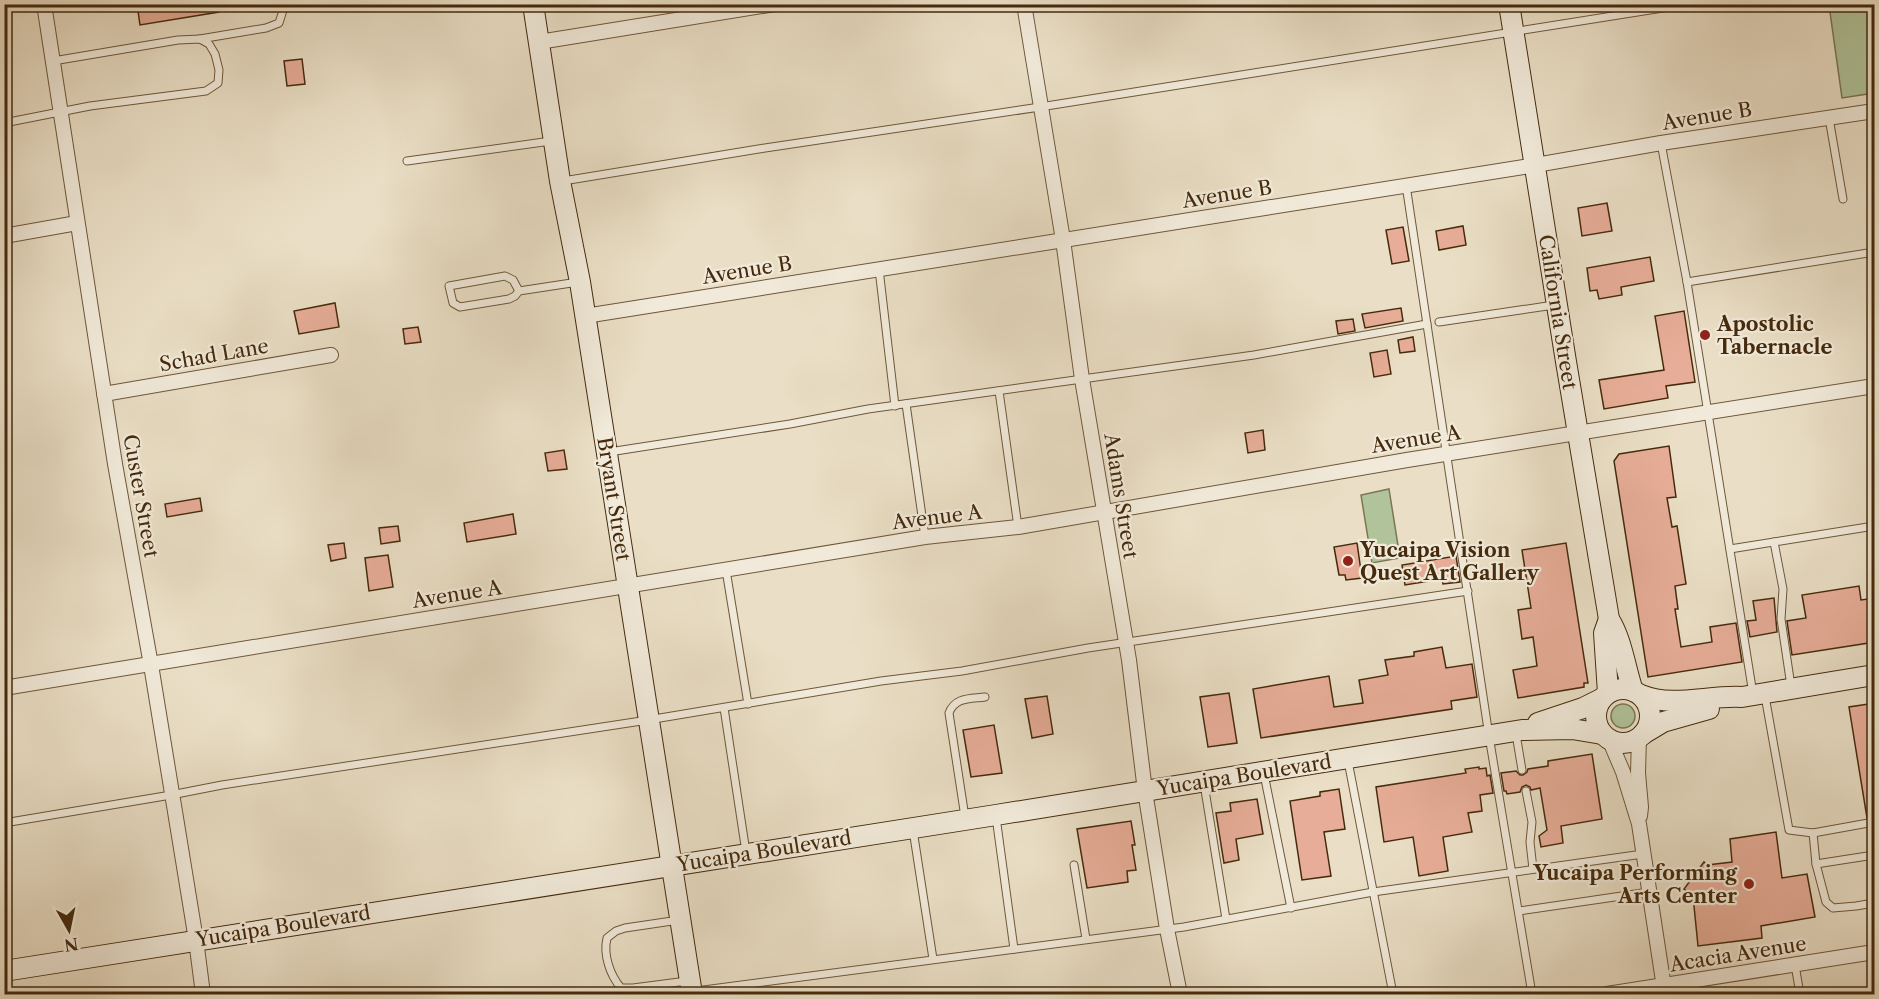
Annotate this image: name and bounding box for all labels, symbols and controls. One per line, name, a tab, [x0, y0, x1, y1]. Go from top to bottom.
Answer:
street label: Avenue B	[1659, 97, 1754, 135]
street label: Avenue B	[1179, 175, 1274, 213]
street label: California Street	[1534, 233, 1582, 391]
street label: Avenue B	[699, 251, 794, 289]
place label: Apostolic Tabernacle	[1716, 312, 1832, 359]
marker: Apostolic Tabernacle	[1698, 328, 1712, 342]
street label: Schad Lane	[158, 334, 270, 376]
street label: Avenue A	[1368, 420, 1464, 458]
street label: Adams Street	[1099, 431, 1143, 560]
street label: Custer Street	[118, 433, 164, 559]
street label: Bryant Street	[592, 435, 636, 563]
street label: Avenue A	[890, 499, 985, 535]
place label: Yucaipa Vision Quest Art Gallery	[1359, 538, 1539, 585]
marker: Yucaipa Vision Quest Art Gallery	[1341, 554, 1355, 568]
street label: Avenue A	[409, 575, 505, 613]
street label: Yucaipa Boulevard	[1154, 749, 1333, 801]
street label: Yucaipa Boulevard	[674, 825, 853, 877]
place label: Yucaipa Performing Arts Center	[1532, 861, 1737, 908]
marker: Yucaipa Performing Arts Center	[1742, 877, 1756, 891]
north arrow	[39, 900, 99, 960]
street label: Yucaipa Boulevard	[193, 900, 372, 952]
street label: Acacia Avenue	[1667, 931, 1808, 977]
text: N	[63, 934, 80, 956]

